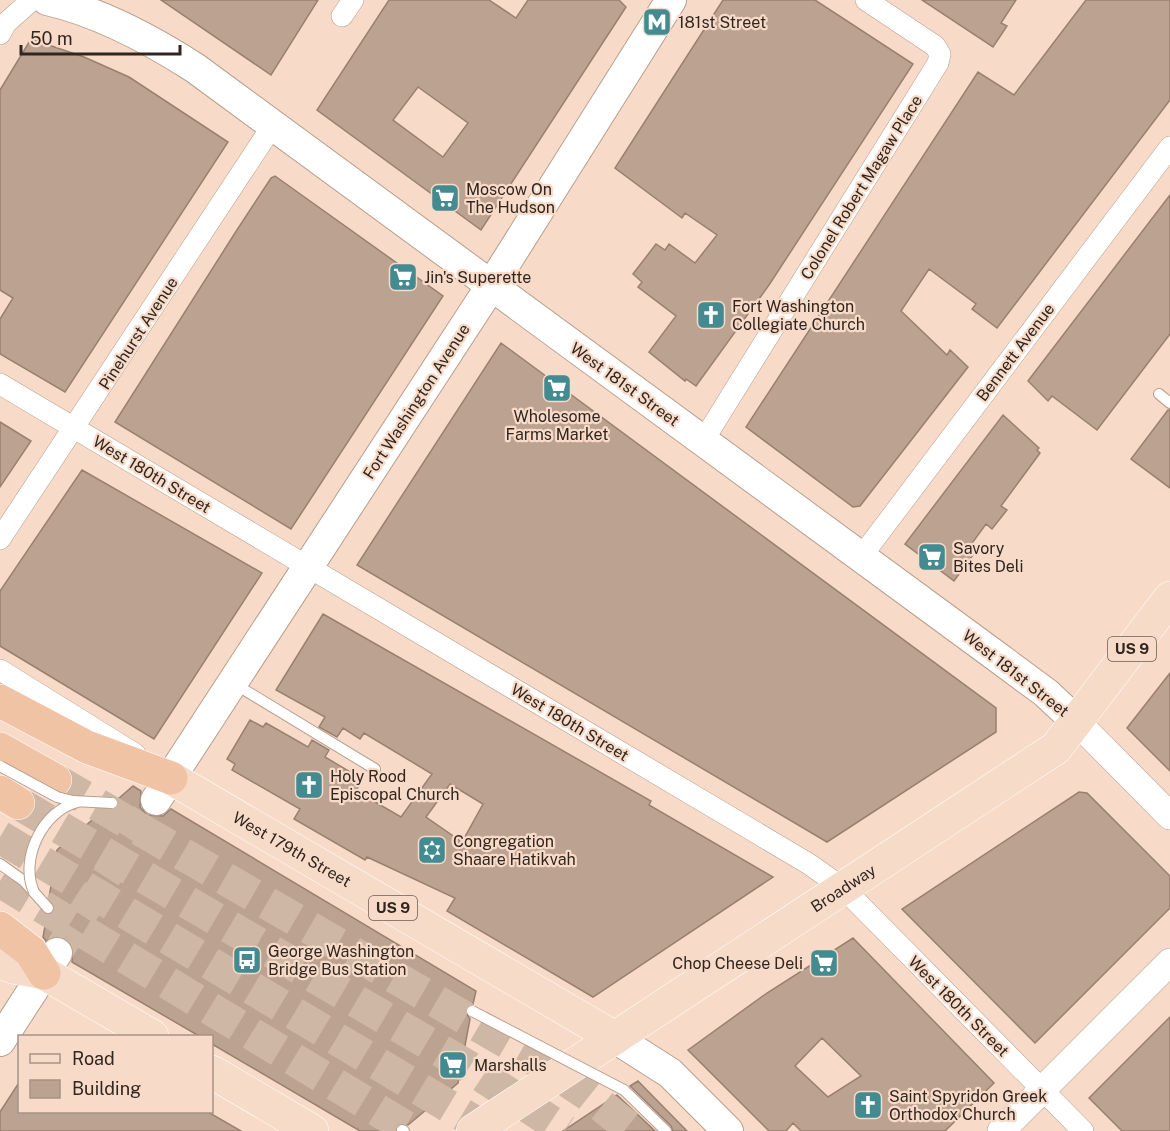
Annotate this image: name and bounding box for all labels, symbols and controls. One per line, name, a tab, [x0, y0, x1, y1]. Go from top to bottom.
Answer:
metro station icon: 181st Street	[641, 6, 673, 38]
place label: 181st Street	[678, 13, 766, 32]
scale bar	[21, 18, 180, 56]
text: 50 m	[30, 28, 73, 49]
street label: Colonel Robert Magaw Place	[797, 91, 926, 283]
place label: Moscow On The Hudson	[466, 180, 555, 217]
supermarket icon: Moscow On The Hudson	[429, 182, 461, 214]
supermarket icon: Jin's Superette	[387, 261, 419, 293]
place label: Jin's Superette	[424, 268, 531, 287]
street label: Pinehurst Avenue	[95, 273, 182, 393]
place label: Fort Washington Collegiate Church	[732, 297, 865, 334]
church icon: Fort Washington Collegiate Church	[695, 299, 727, 331]
street label: Bennett Avenue	[972, 300, 1058, 405]
street label: Fort Washington Avenue	[359, 320, 474, 482]
street label: West 181st Street	[567, 339, 683, 430]
supermarket icon: Wholesome Farms Market	[541, 372, 573, 404]
place label: Wholesome Farms Market	[506, 407, 608, 444]
street label: West 180th Street	[89, 432, 214, 517]
place label: Savory Bites Deli	[953, 539, 1024, 576]
supermarket icon: Savory Bites Deli	[916, 541, 948, 573]
street label: West 181st Street	[959, 626, 1073, 721]
road number: US 9	[1108, 637, 1156, 661]
street label: West 180th Street	[507, 680, 632, 765]
place label: Holy Rood Episcopal Church	[330, 767, 460, 804]
church icon: Holy Rood Episcopal Church	[293, 769, 325, 801]
street label: West 179th Street	[229, 808, 354, 891]
place label: Congregation Shaare Hatikvah	[453, 832, 576, 869]
synagogue icon: Congregation Shaare Hatikvah	[416, 834, 448, 866]
street label: Broadway	[807, 860, 880, 916]
road number: US 9	[369, 896, 417, 920]
place label: George Washington Bridge Bus Station	[268, 942, 414, 979]
bus stop icon: George Washington Bridge Bus Station	[231, 944, 263, 976]
supermarket icon: Chop Cheese Deli	[808, 947, 840, 979]
street label: West 180th Street	[904, 952, 1013, 1061]
place label: Chop Cheese Deli	[672, 954, 803, 973]
legend	[18, 1035, 213, 1113]
text: Road	[72, 1048, 115, 1069]
supermarket icon: Marshalls	[437, 1049, 469, 1081]
place label: Marshalls	[474, 1056, 547, 1075]
text: Building	[72, 1078, 141, 1099]
place label: Saint Spyridon Greek Orthodox Church	[889, 1087, 1047, 1124]
church icon: Saint Spyridon Greek Orthodox Church	[852, 1089, 884, 1121]

